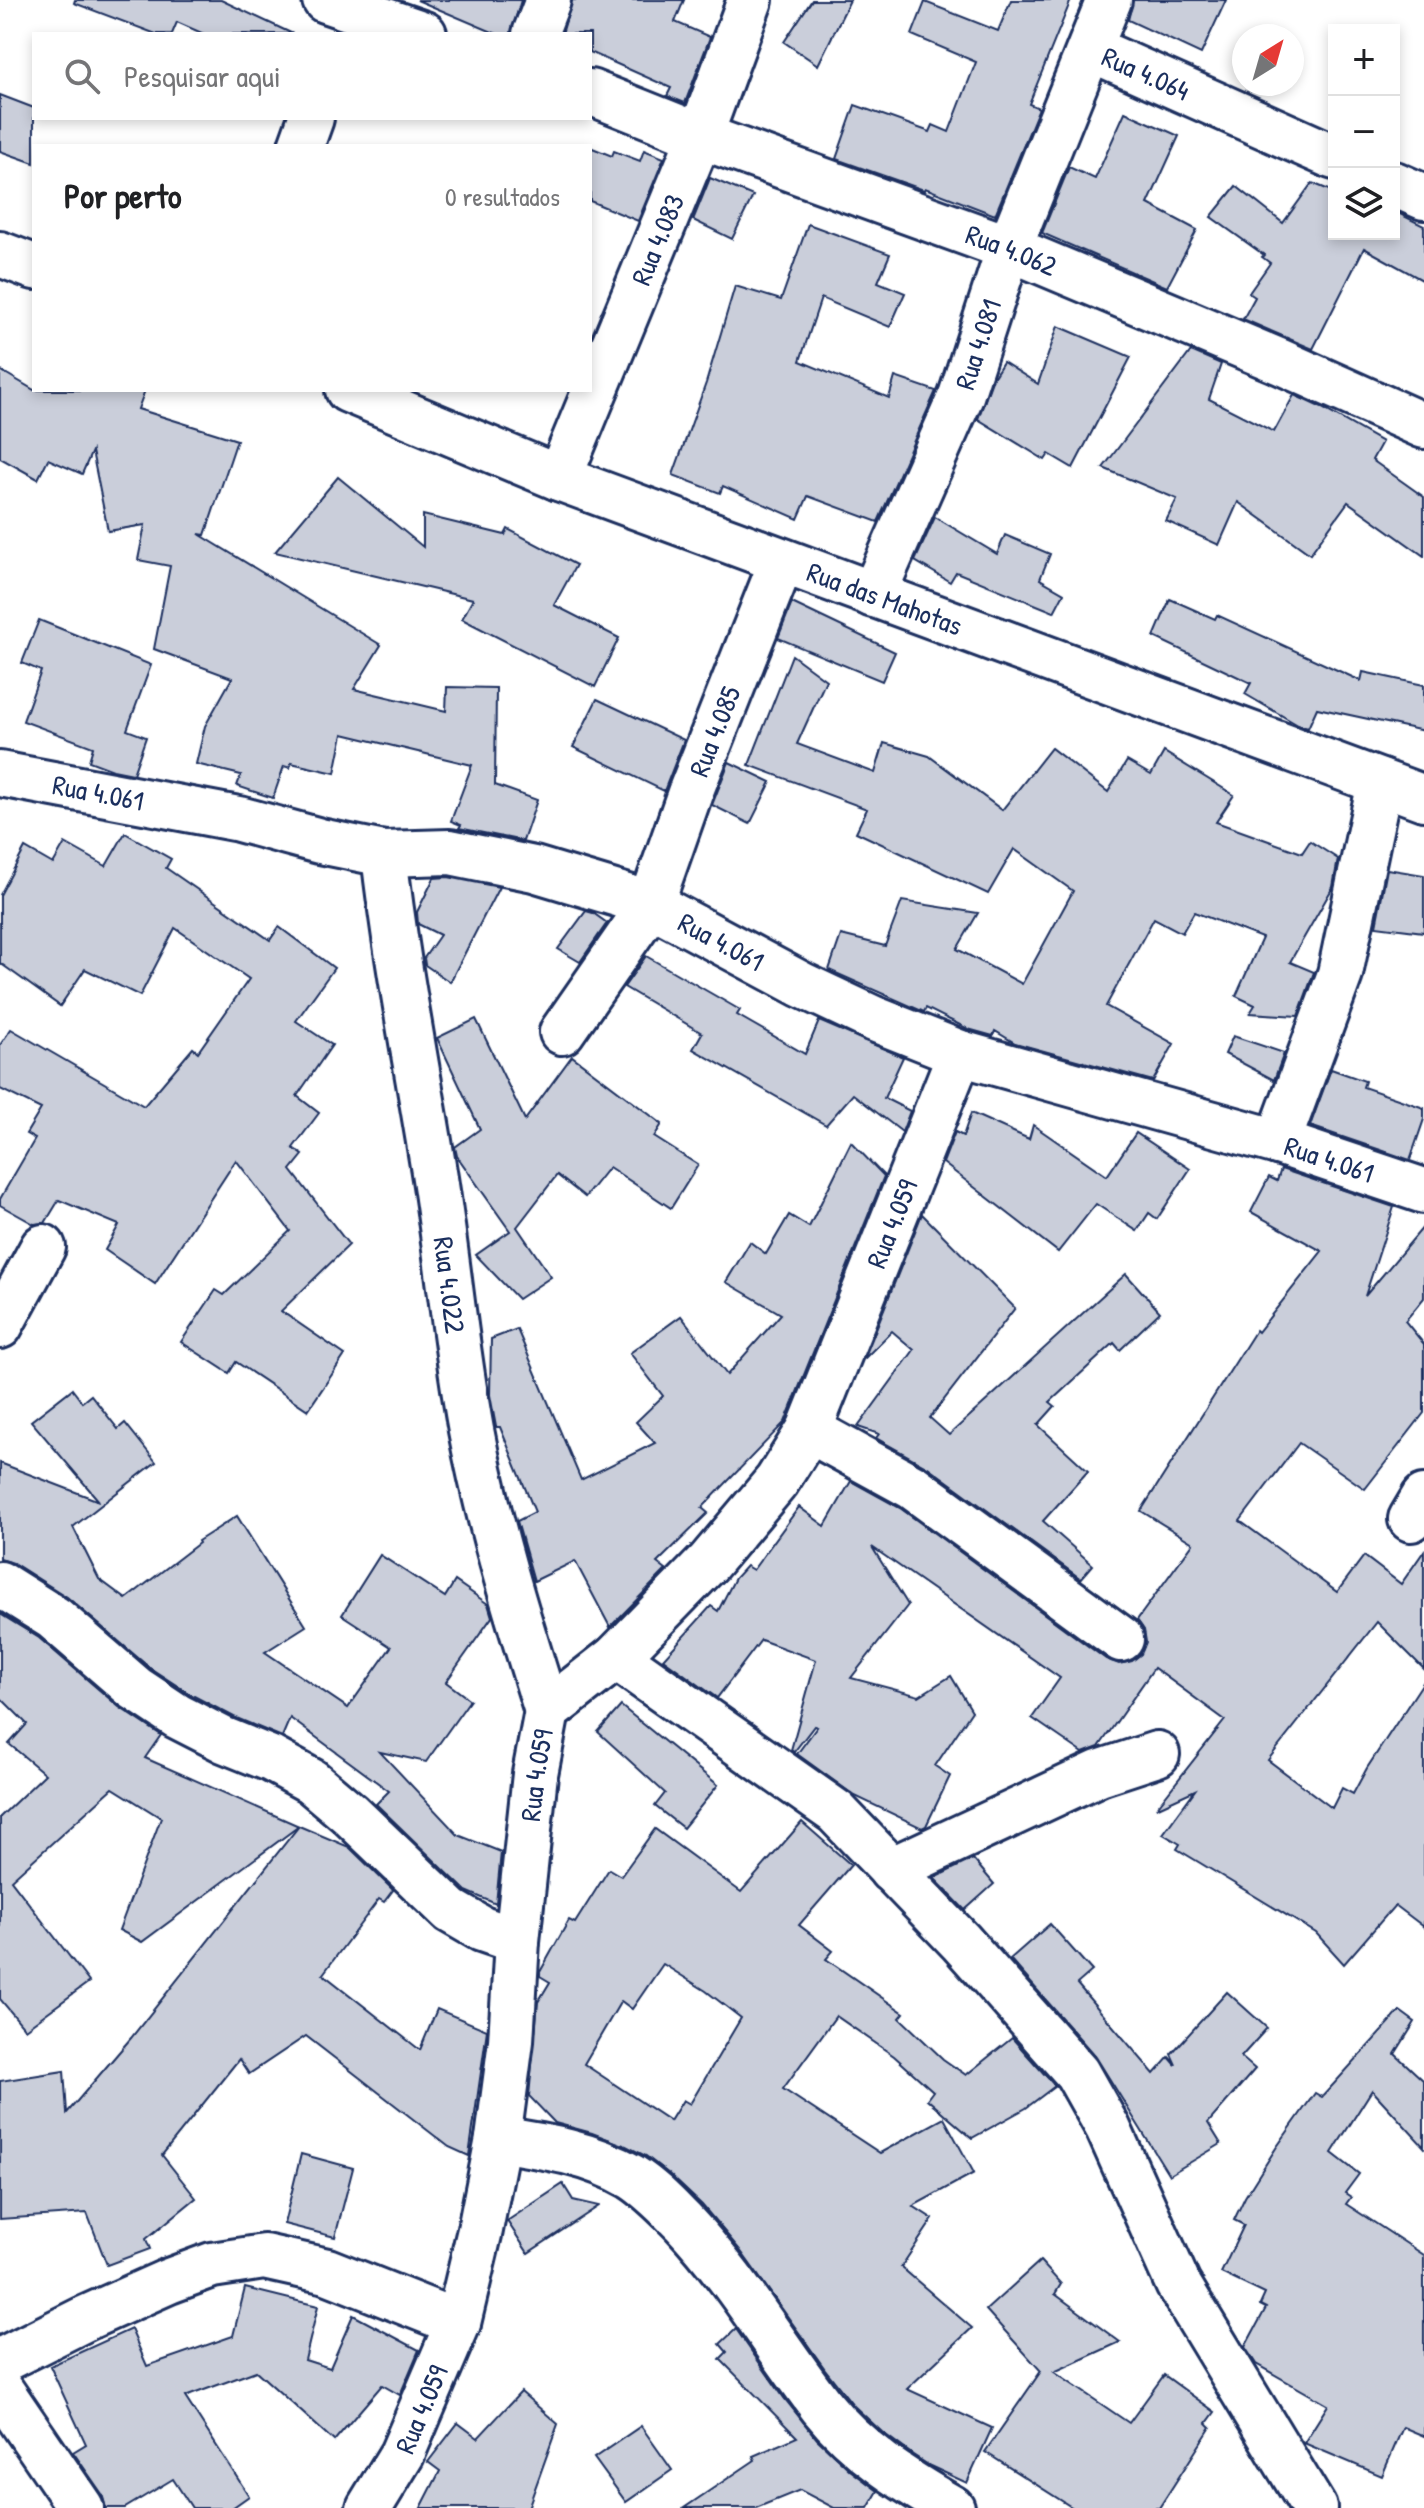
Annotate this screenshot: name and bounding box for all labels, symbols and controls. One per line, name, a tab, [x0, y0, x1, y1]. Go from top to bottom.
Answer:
north arrow	[1232, 24, 1304, 96]
map controls	[1328, 24, 1400, 240]
button: +	[1328, 24, 1400, 96]
search box	[32, 32, 592, 120]
street label: Rua 4.064	[1096, 37, 1196, 109]
icon: search	[60, 54, 104, 98]
text: Pesquisar aqui	[124, 56, 281, 96]
button: −	[1328, 96, 1400, 168]
button: layers	[1328, 168, 1400, 240]
text: Por perto	[64, 173, 182, 219]
text: 0 resultados	[445, 179, 560, 214]
street label: Rua 4.083	[622, 188, 693, 291]
street label: Rua 4.062	[961, 215, 1063, 285]
street label: Rua 4.081	[945, 294, 1010, 394]
street label: Rua das Mahotas	[802, 552, 968, 645]
street label: Rua 4.085	[679, 680, 750, 782]
street label: Rua 4.061	[50, 765, 147, 820]
street label: Rua 4.061	[672, 903, 771, 980]
street label: Rua 4.061	[1280, 1127, 1379, 1192]
street label: Rua 4.059	[857, 1174, 926, 1274]
street label: Rua 4.022	[425, 1235, 475, 1335]
street label: Rua 4.059	[511, 1726, 562, 1823]
street label: Rua 4.059	[385, 2359, 457, 2459]

